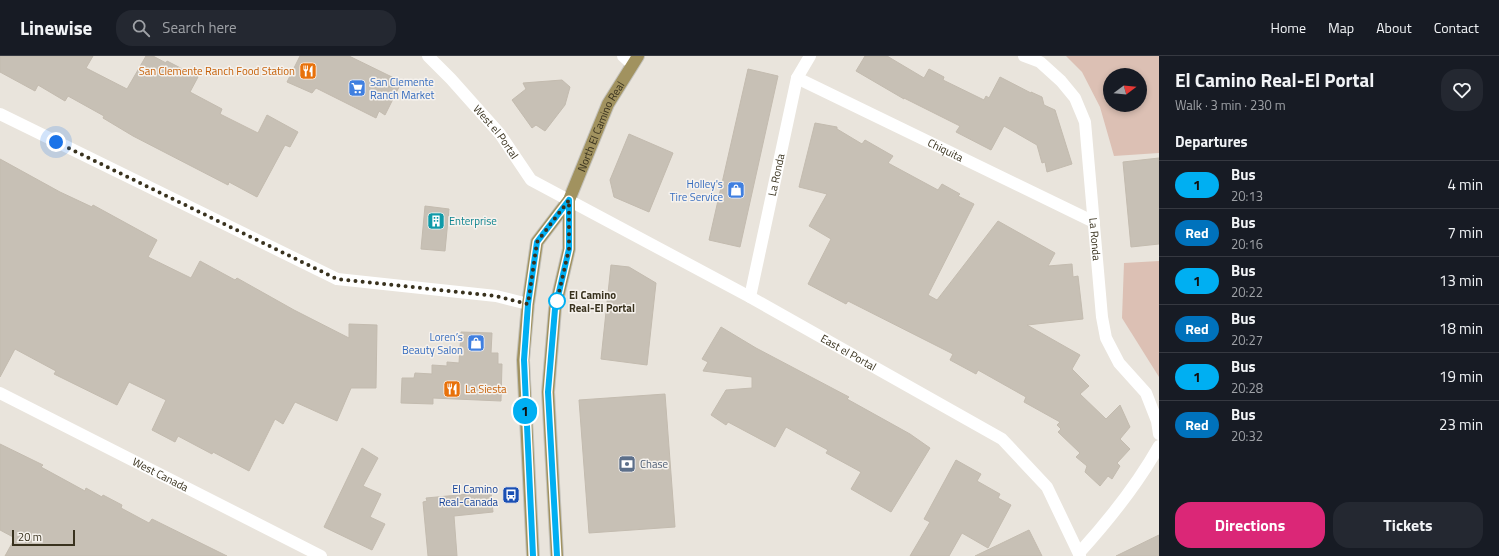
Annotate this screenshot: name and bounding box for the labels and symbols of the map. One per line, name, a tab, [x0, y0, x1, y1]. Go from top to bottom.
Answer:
restaurant icon: San Clemente Ranch Food Station	[298, 61, 318, 81]
place label: San Clemente Ranch Food Station	[139, 63, 295, 79]
north arrow	[1103, 68, 1147, 112]
place label: San Clemente Ranch Market	[370, 74, 435, 103]
supermarket icon: San Clemente Ranch Market	[347, 78, 367, 98]
street label: North El Camino Real	[573, 78, 628, 174]
street label: West el Portal	[470, 101, 522, 162]
your location	[46, 132, 66, 152]
street label: Chiquita	[925, 135, 966, 166]
street label: La Ronda	[764, 152, 789, 197]
place label: Holley's Tire Service	[670, 176, 723, 205]
shop icon: Holley's Tire Service	[726, 180, 746, 200]
building icon: Enterprise	[426, 211, 446, 231]
place label: Enterprise	[449, 213, 497, 229]
street label: La Ronda	[1085, 217, 1105, 262]
place label: El Camino Real-El Portal	[569, 287, 635, 316]
marker: El Camino Real-El Portal	[548, 292, 566, 310]
place label: Loren’s Beauty Salon	[402, 329, 463, 358]
street label: East el Portal	[818, 330, 879, 375]
shop icon: Loren’s Beauty Salon	[466, 333, 486, 353]
restaurant icon: La Siesta	[442, 379, 462, 399]
place label: La Siesta	[465, 381, 507, 397]
line badge: 1	[512, 398, 538, 424]
street label: West Canada	[130, 454, 192, 496]
bank icon: Chase	[617, 454, 637, 474]
place label: Chase	[640, 456, 669, 472]
place label: El Camino Real-Canada	[439, 481, 498, 510]
bus stop icon: El Camino Real-Canada	[501, 485, 521, 505]
scale bar	[12, 528, 75, 547]

